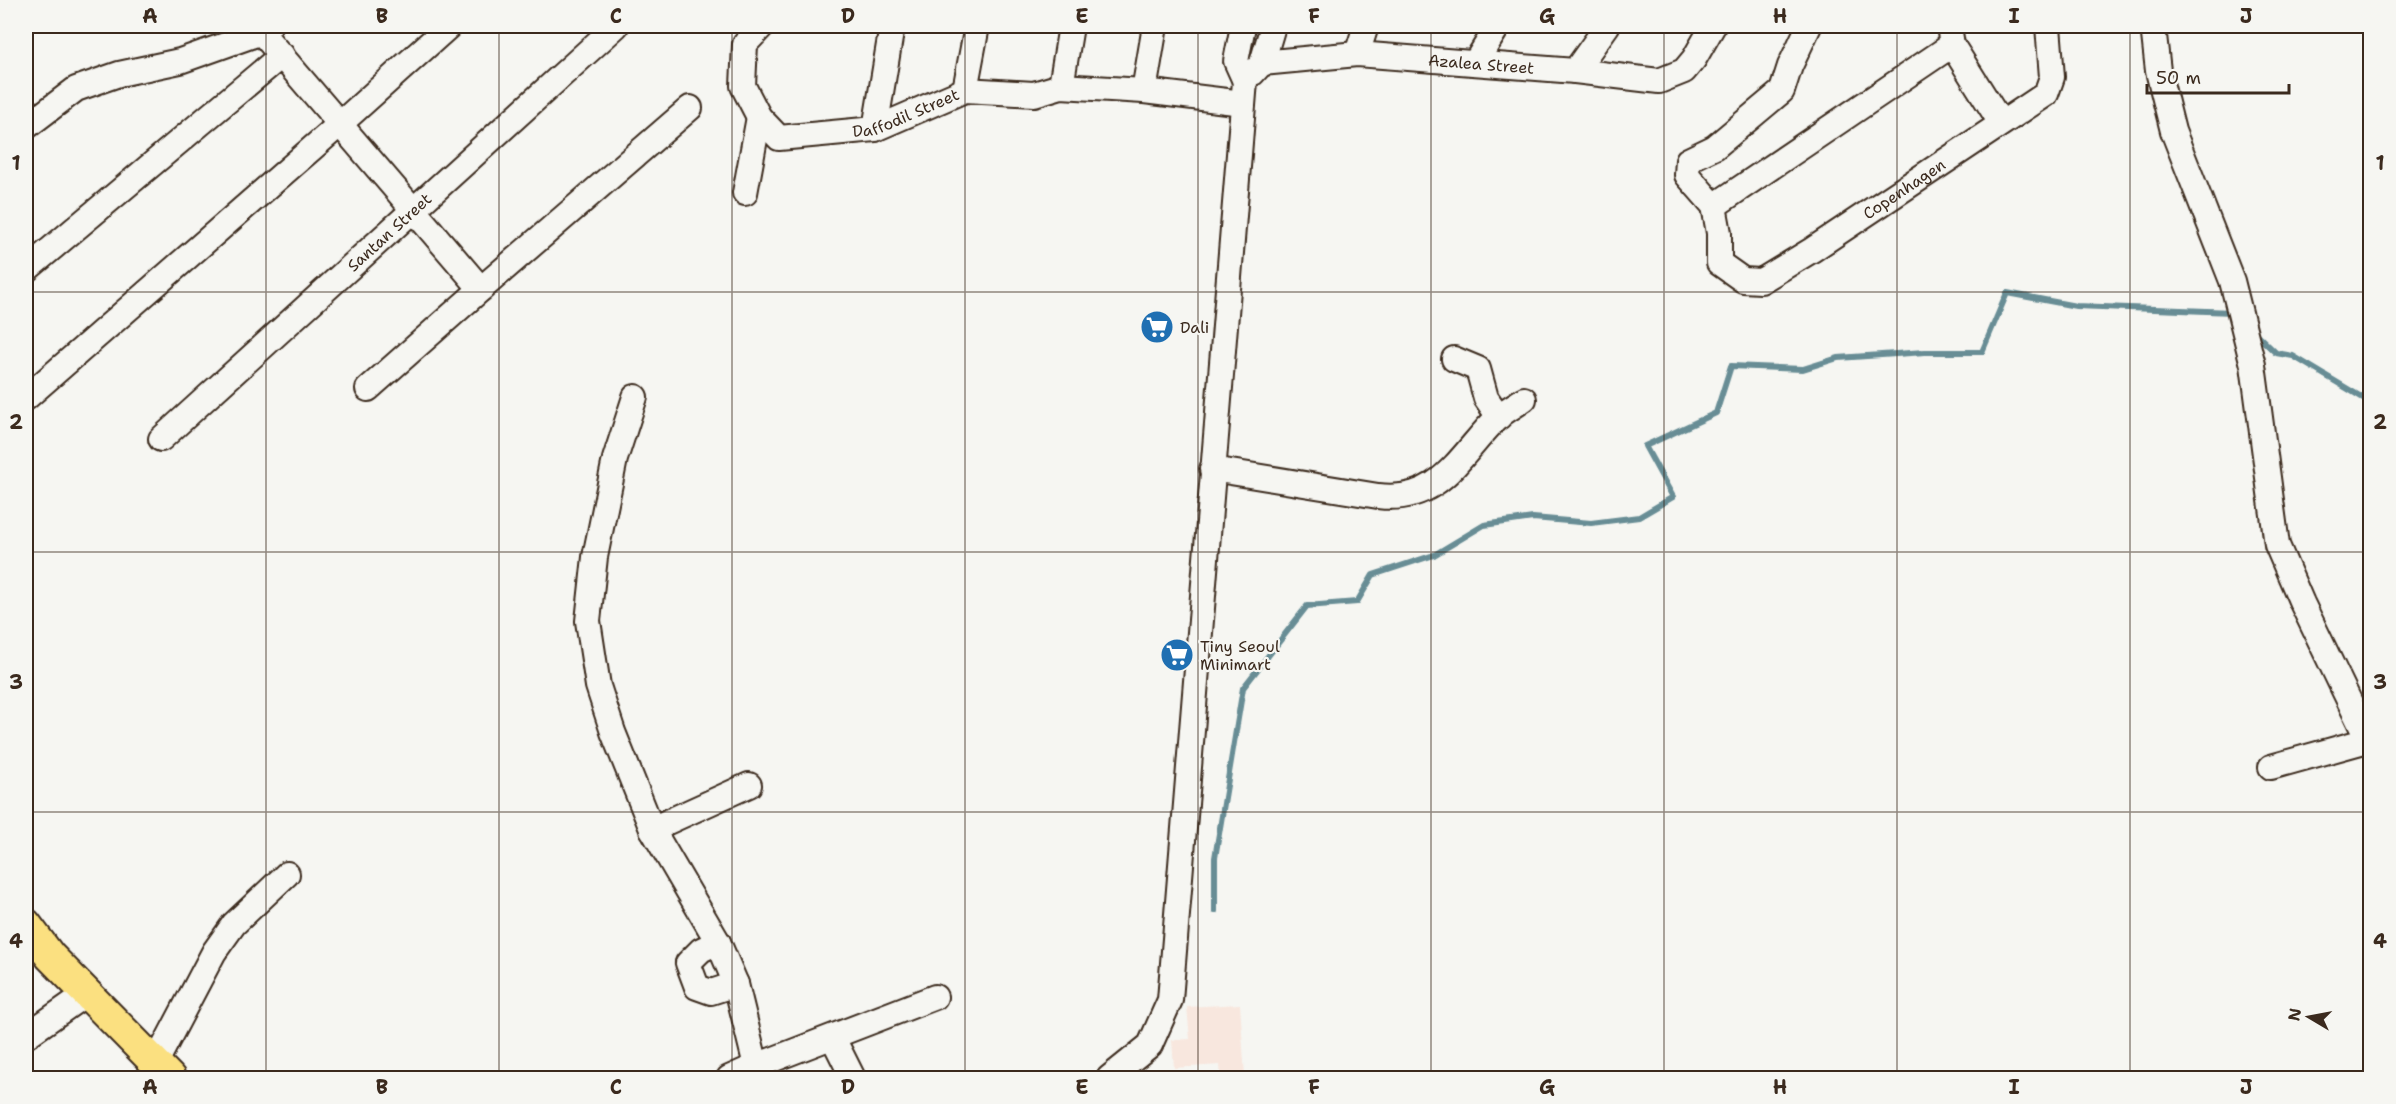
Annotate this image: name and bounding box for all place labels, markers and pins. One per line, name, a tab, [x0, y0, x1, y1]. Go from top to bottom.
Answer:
supermarket icon: Dali	[1139, 309, 1175, 345]
place label: Dali	[1180, 317, 1209, 338]
place label: Tiny Seoul Minimart	[1200, 636, 1280, 675]
supermarket icon: Tiny Seoul Minimart	[1159, 637, 1195, 673]

